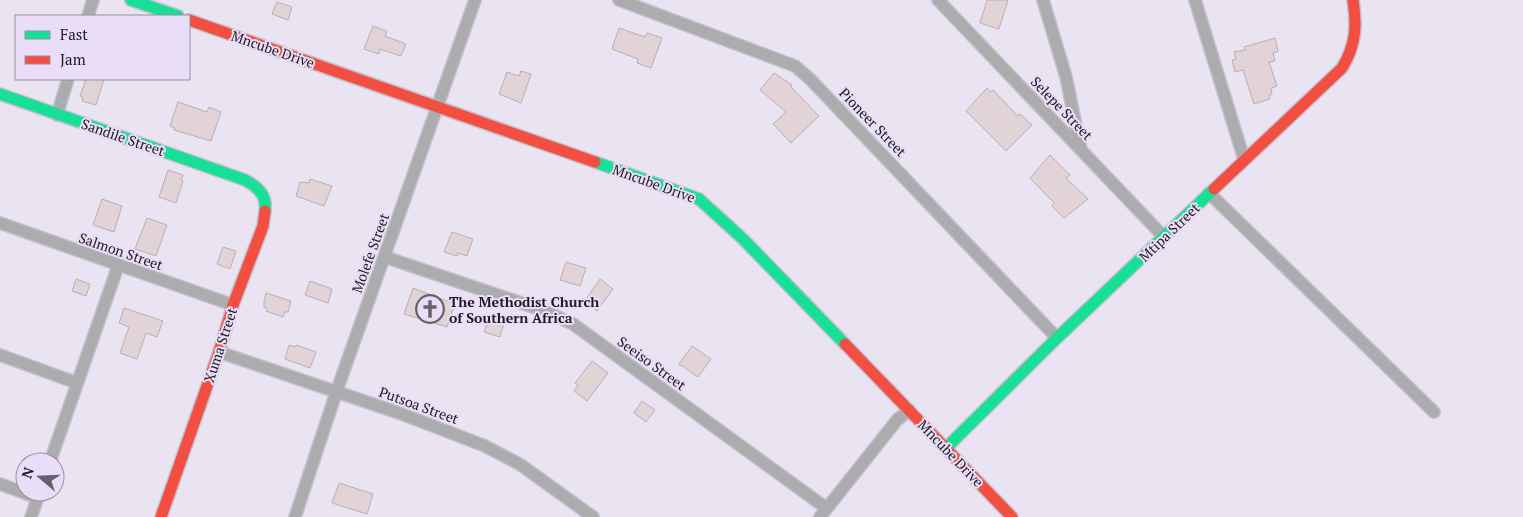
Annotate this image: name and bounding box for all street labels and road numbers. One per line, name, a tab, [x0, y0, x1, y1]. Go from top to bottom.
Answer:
street label: Mncube Drive	[229, 26, 317, 72]
street label: Selepe Street	[1027, 72, 1098, 144]
street label: Pioneer Street	[835, 83, 911, 161]
street label: Sandile Street	[79, 114, 168, 160]
street label: Mncube Drive	[610, 159, 698, 207]
street label: Mtipa Street	[1135, 198, 1204, 266]
street label: Molefe Street	[347, 210, 393, 295]
street label: Salmon Street	[76, 228, 166, 275]
street label: Xuma Street	[199, 305, 241, 385]
street label: Seeiso Street	[614, 332, 691, 395]
street label: Putsoa Street	[377, 382, 462, 428]
street label: Mncube Drive	[914, 415, 988, 491]

